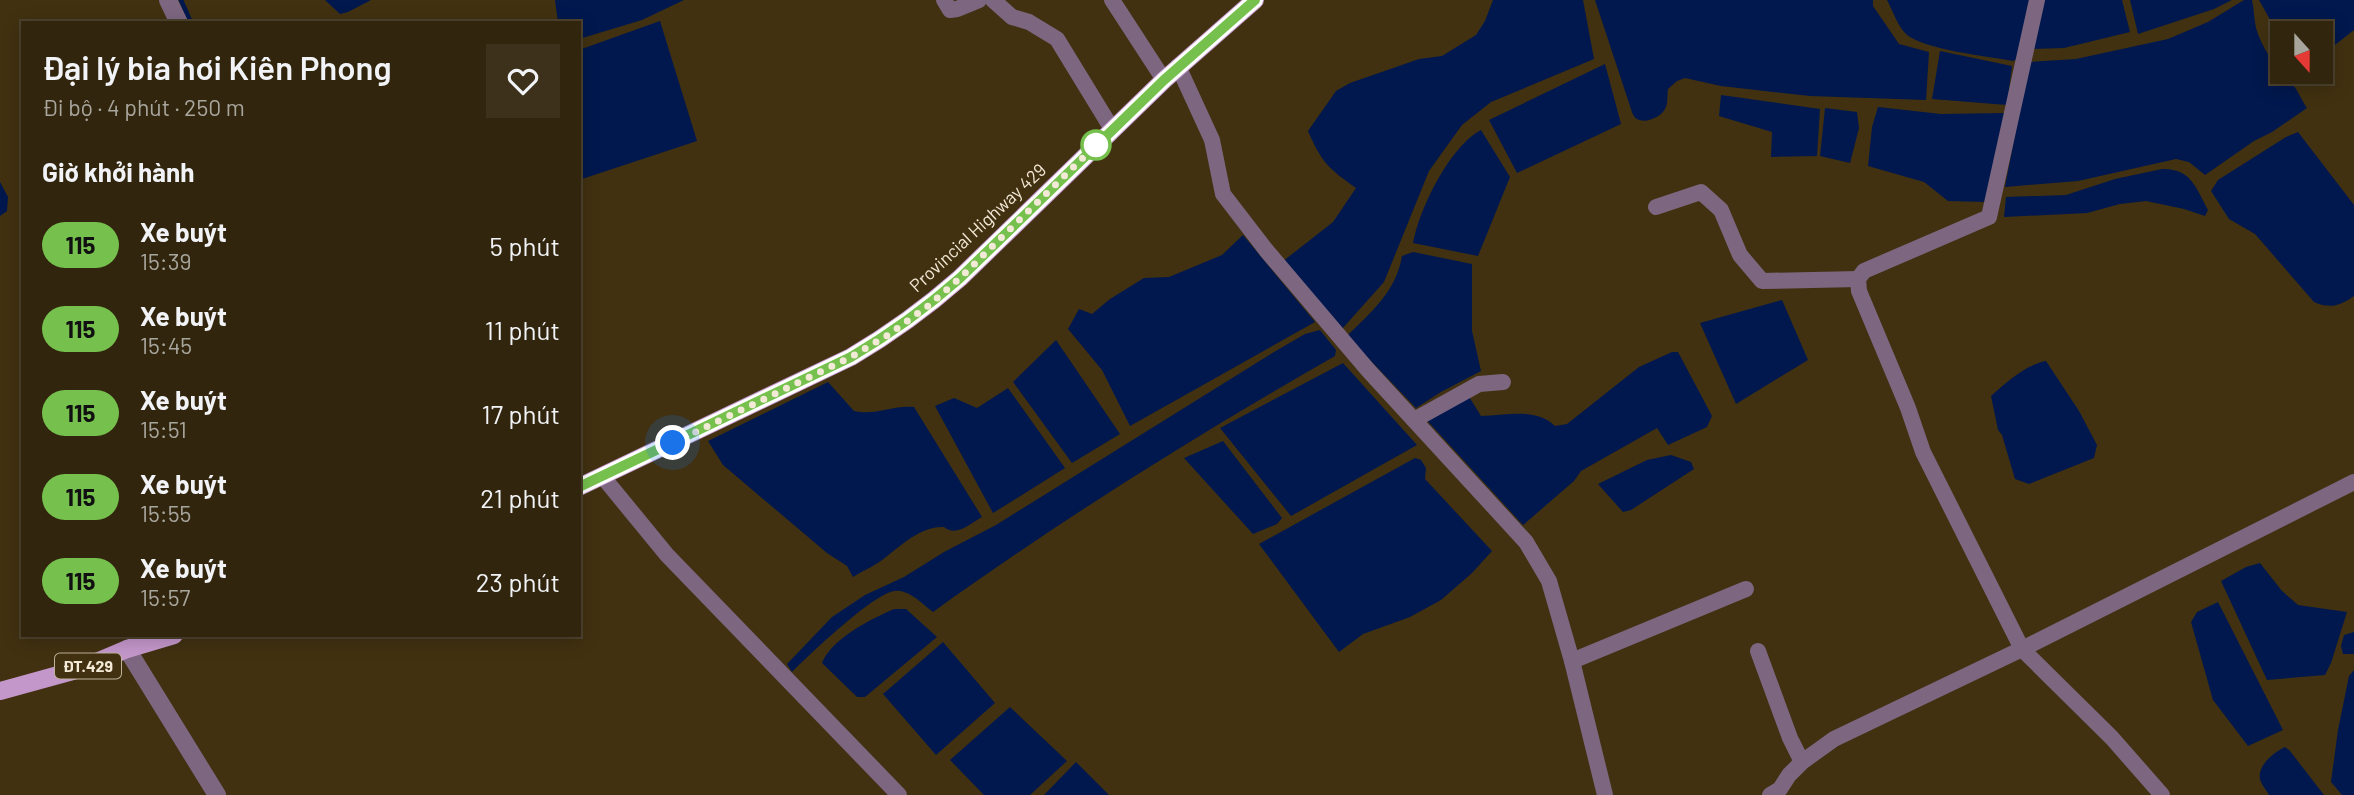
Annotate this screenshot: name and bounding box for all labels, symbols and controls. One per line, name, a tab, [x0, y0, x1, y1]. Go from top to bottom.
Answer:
north arrow	[2270, 21, 2333, 84]
map controls	[2270, 21, 2333, 84]
button: heart	[486, 44, 560, 118]
text: Đại lý bia hơi Kiên Phong	[42, 47, 392, 87]
text: Đi bộ · 4 phút · 250 m	[42, 93, 245, 121]
unlabelled marker	[1081, 130, 1111, 160]
text: Giờ khởi hành	[42, 156, 195, 187]
street label: Provincial Highway 429	[905, 158, 1050, 296]
text: Xe buýt	[140, 216, 227, 247]
text: 115	[65, 230, 96, 259]
text: 5 phút	[490, 230, 560, 261]
text: 15:39	[140, 247, 192, 275]
text: Xe buýt	[140, 300, 227, 331]
text: 115	[65, 314, 96, 343]
text: 11 phút	[485, 314, 560, 345]
text: 15:45	[140, 331, 192, 359]
text: Xe buýt	[140, 384, 227, 415]
text: 115	[65, 398, 96, 427]
text: 17 phút	[482, 398, 560, 429]
text: 15:51	[140, 415, 187, 443]
your location	[655, 425, 690, 460]
text: Xe buýt	[140, 468, 227, 499]
text: 115	[65, 482, 96, 511]
text: 21 phút	[480, 482, 560, 513]
text: 15:55	[140, 499, 191, 527]
text: Xe buýt	[140, 552, 227, 583]
text: 115	[65, 566, 96, 595]
text: 23 phút	[476, 566, 560, 597]
text: 15:57	[140, 583, 190, 611]
road number: ĐT.429	[55, 653, 121, 678]

